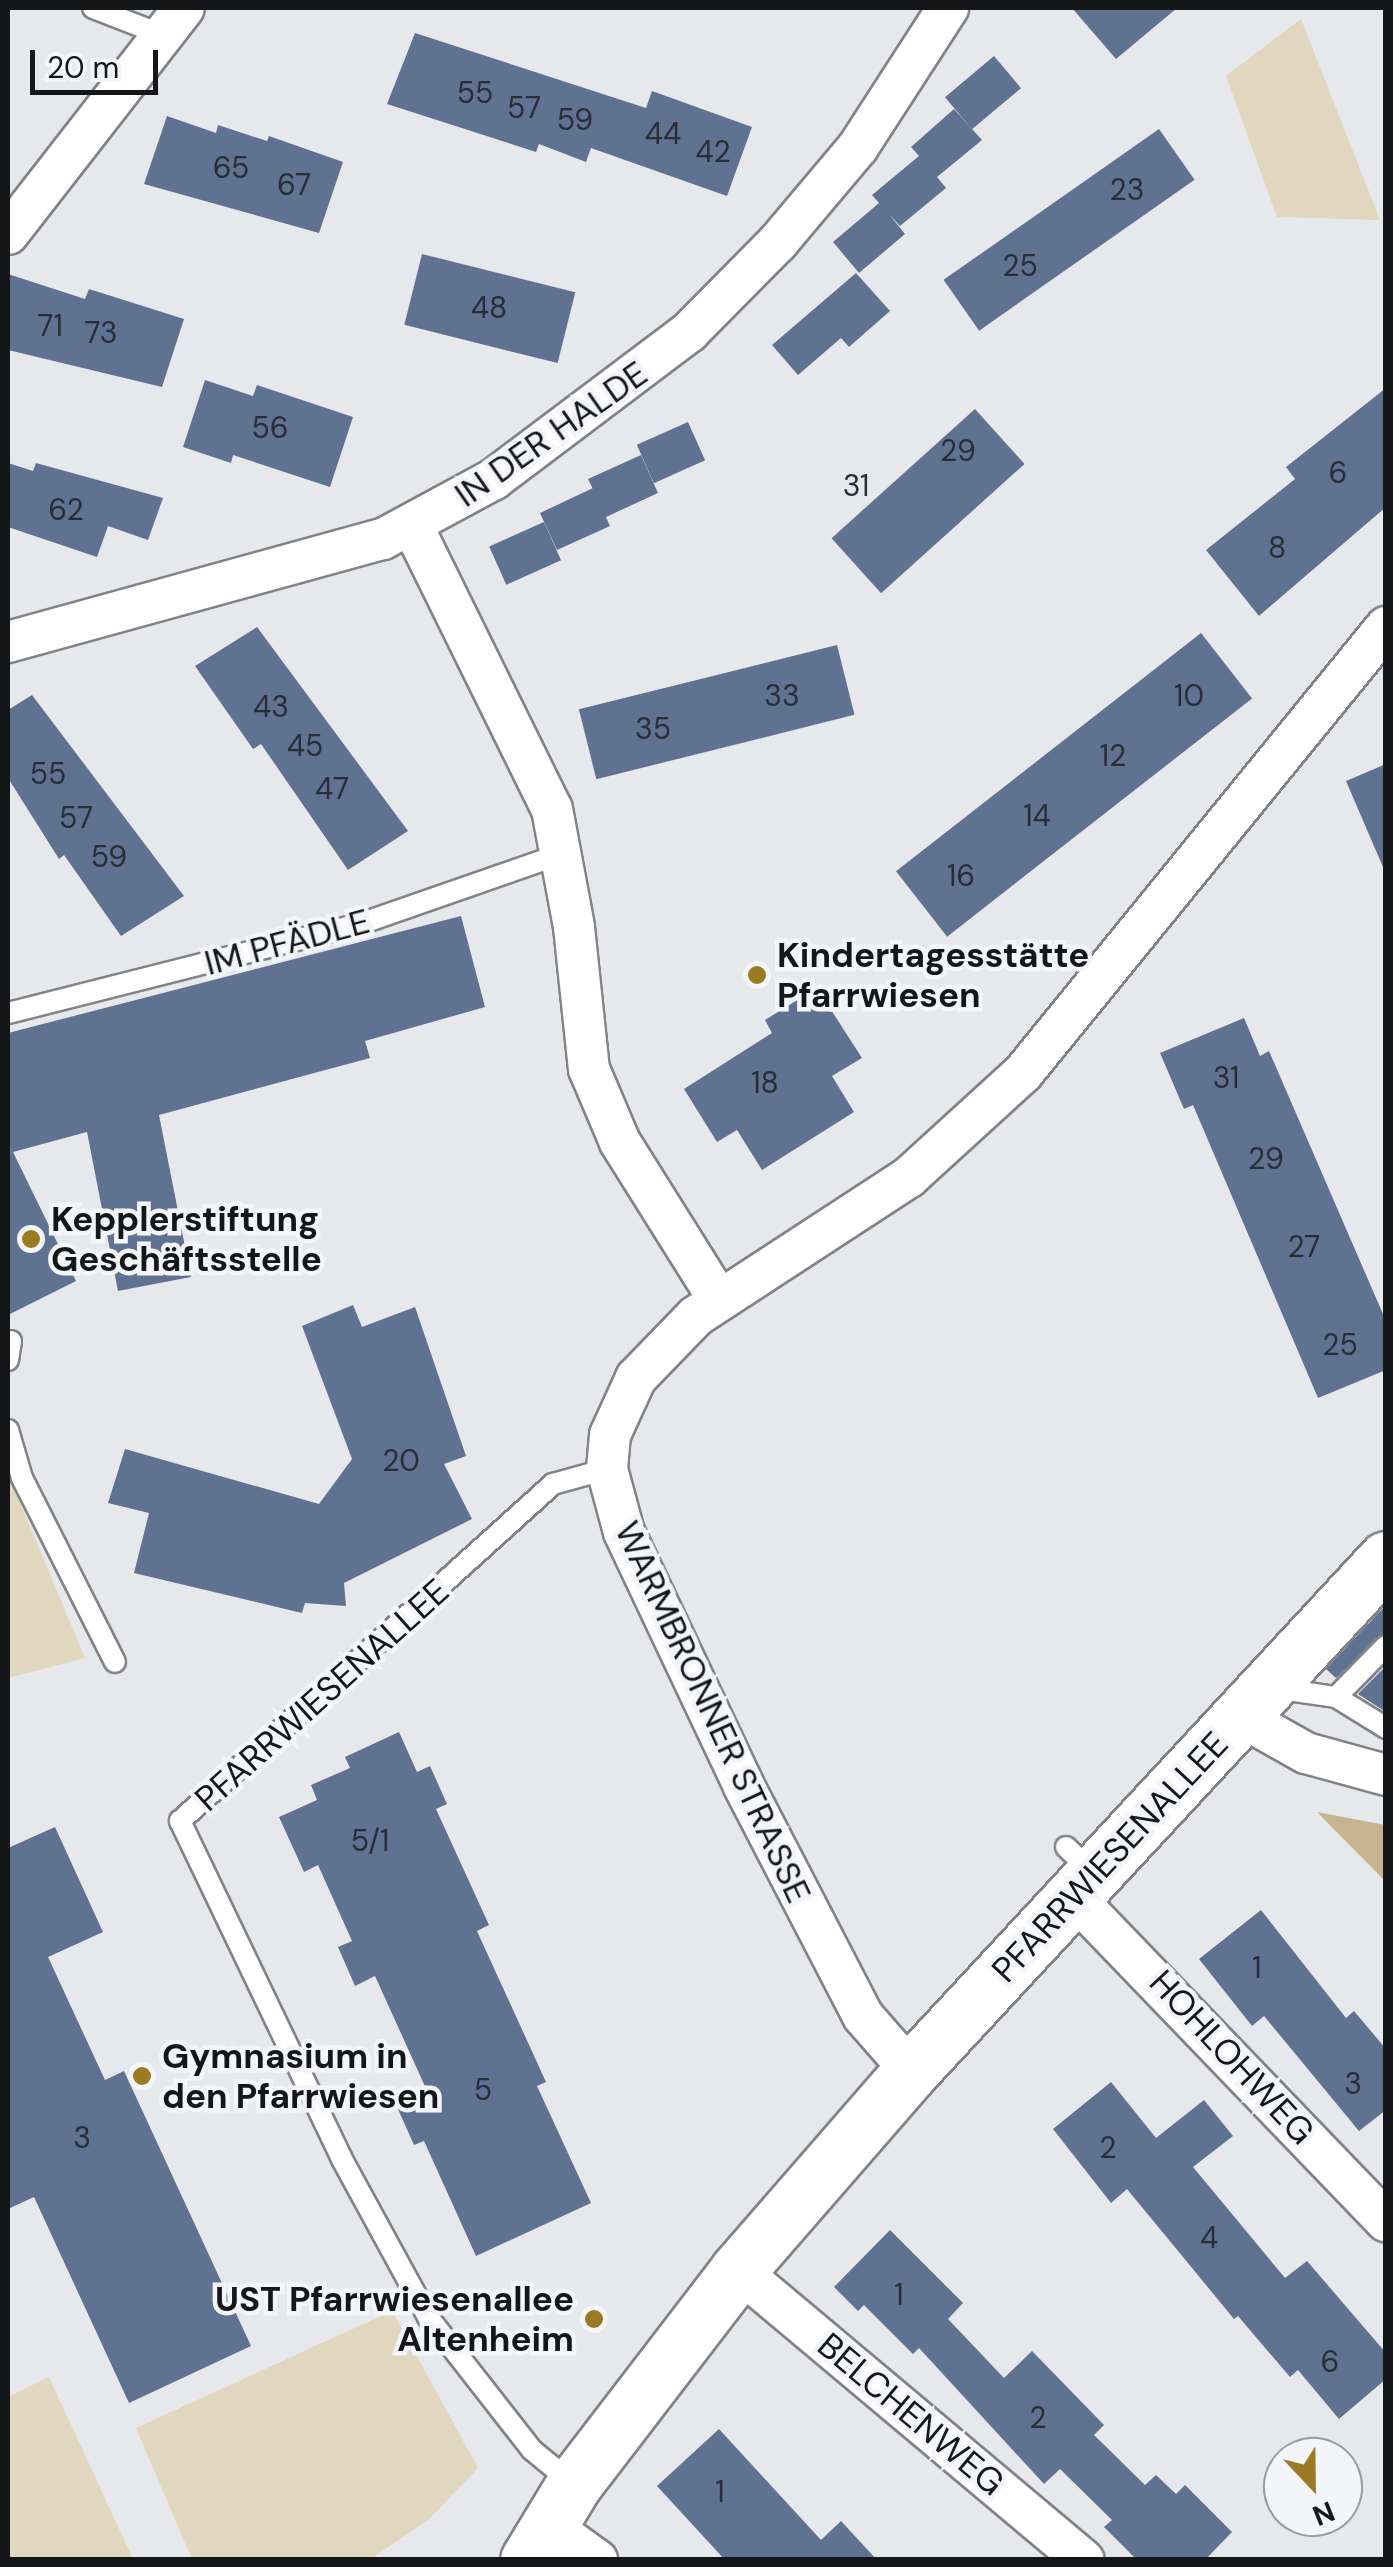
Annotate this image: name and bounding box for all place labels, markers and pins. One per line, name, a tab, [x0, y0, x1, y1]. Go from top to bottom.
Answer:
place label: Kindertagesstätte Pfarrwiesen	[777, 934, 1089, 1016]
marker: Kindertagesstätte Pfarrwiesen	[746, 964, 768, 986]
place label: Kepplerstiftung Geschäftsstelle	[51, 1198, 322, 1280]
marker: Kepplerstiftung Geschäftsstelle	[20, 1228, 42, 1250]
place label: Gymnasium in den Pfarrwiesen	[162, 2035, 439, 2117]
marker: Gymnasium in den Pfarrwiesen	[131, 2065, 153, 2087]
place label: UST Pfarrwiesenallee Altenheim	[215, 2278, 574, 2360]
marker: UST Pfarrwiesenallee Altenheim	[583, 2308, 605, 2330]

